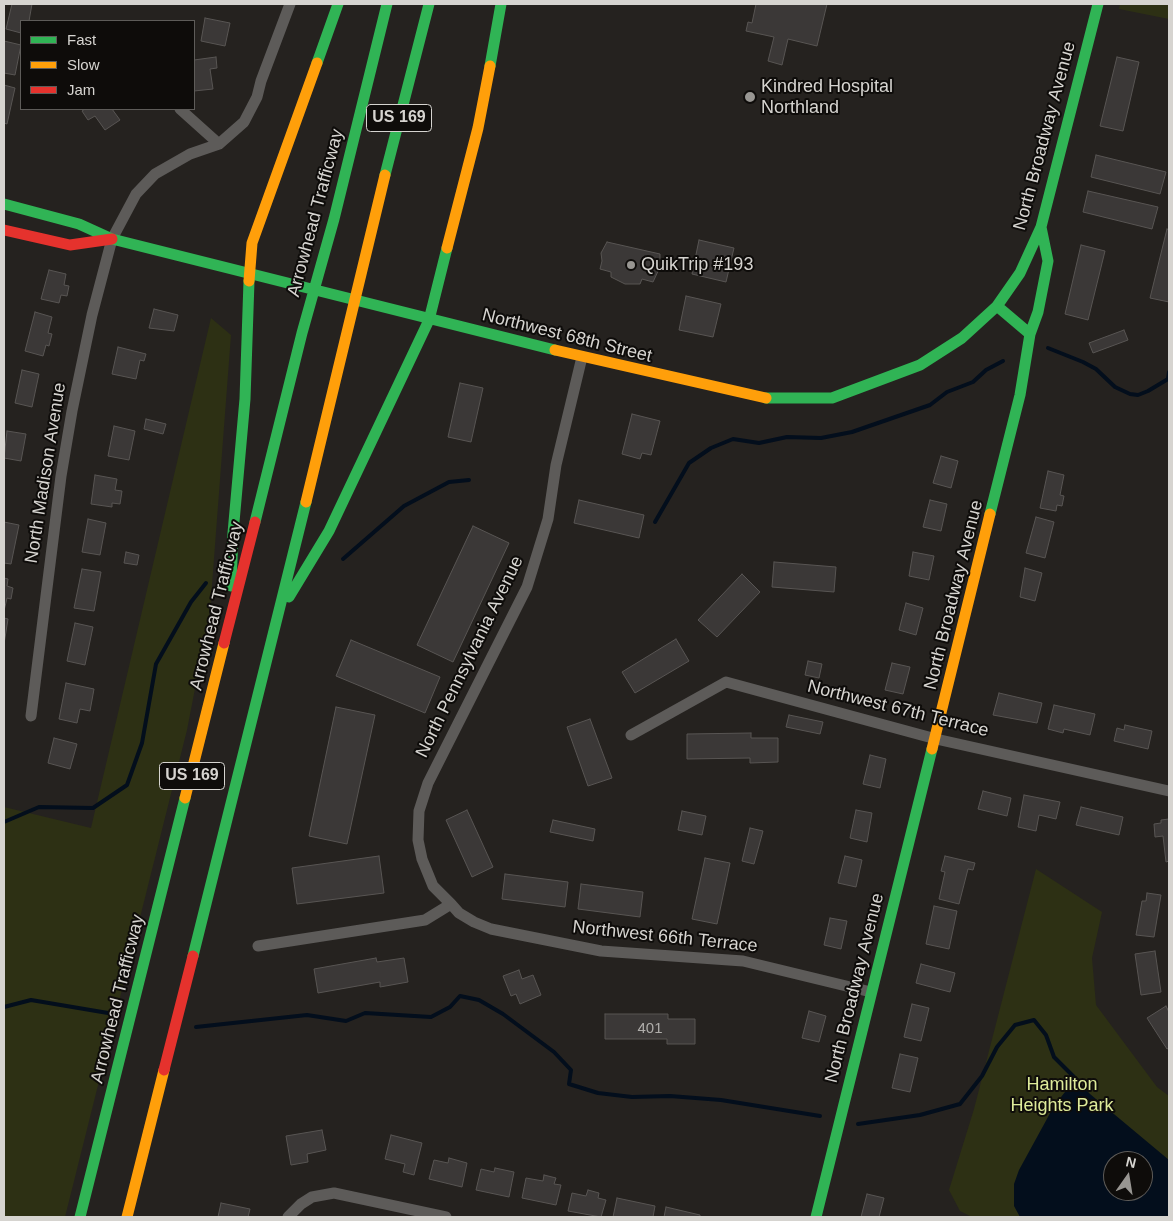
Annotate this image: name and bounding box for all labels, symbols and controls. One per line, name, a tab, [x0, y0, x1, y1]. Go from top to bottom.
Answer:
legend	[20, 20, 195, 110]
text: Fast	[67, 31, 96, 48]
street label: North Broadway Avenue	[1009, 39, 1081, 233]
text: Slow	[67, 56, 100, 73]
place label: Kindred Hospital Northland	[761, 76, 893, 118]
text: Jam	[67, 81, 95, 98]
marker: Kindred Hospital Northland	[743, 90, 757, 104]
road number: US 169	[366, 105, 432, 132]
street label: Arrowhead Trafficway	[283, 127, 349, 299]
place label: QuikTrip #193	[641, 254, 753, 276]
marker: QuikTrip #193	[625, 259, 637, 271]
street label: Northwest 68th Street	[480, 304, 654, 368]
street label: North Madison Avenue	[21, 381, 71, 565]
street label: North Broadway Avenue	[920, 498, 988, 692]
street label: Arrowhead Trafficway	[186, 519, 248, 693]
street label: North Pennsylvania Avenue	[412, 553, 528, 761]
street label: Northwest 67th Terrace	[805, 676, 991, 742]
road number: US 169	[160, 762, 224, 789]
street label: North Broadway Avenue	[821, 891, 889, 1085]
street label: Arrowhead Trafficway	[87, 912, 149, 1086]
street label: Northwest 66th Terrace	[571, 917, 759, 957]
house number: 401	[637, 1020, 663, 1038]
park label: Hamilton Heights Park	[1010, 1074, 1114, 1116]
north arrow	[1103, 1151, 1153, 1201]
text: N	[1124, 1153, 1138, 1171]

